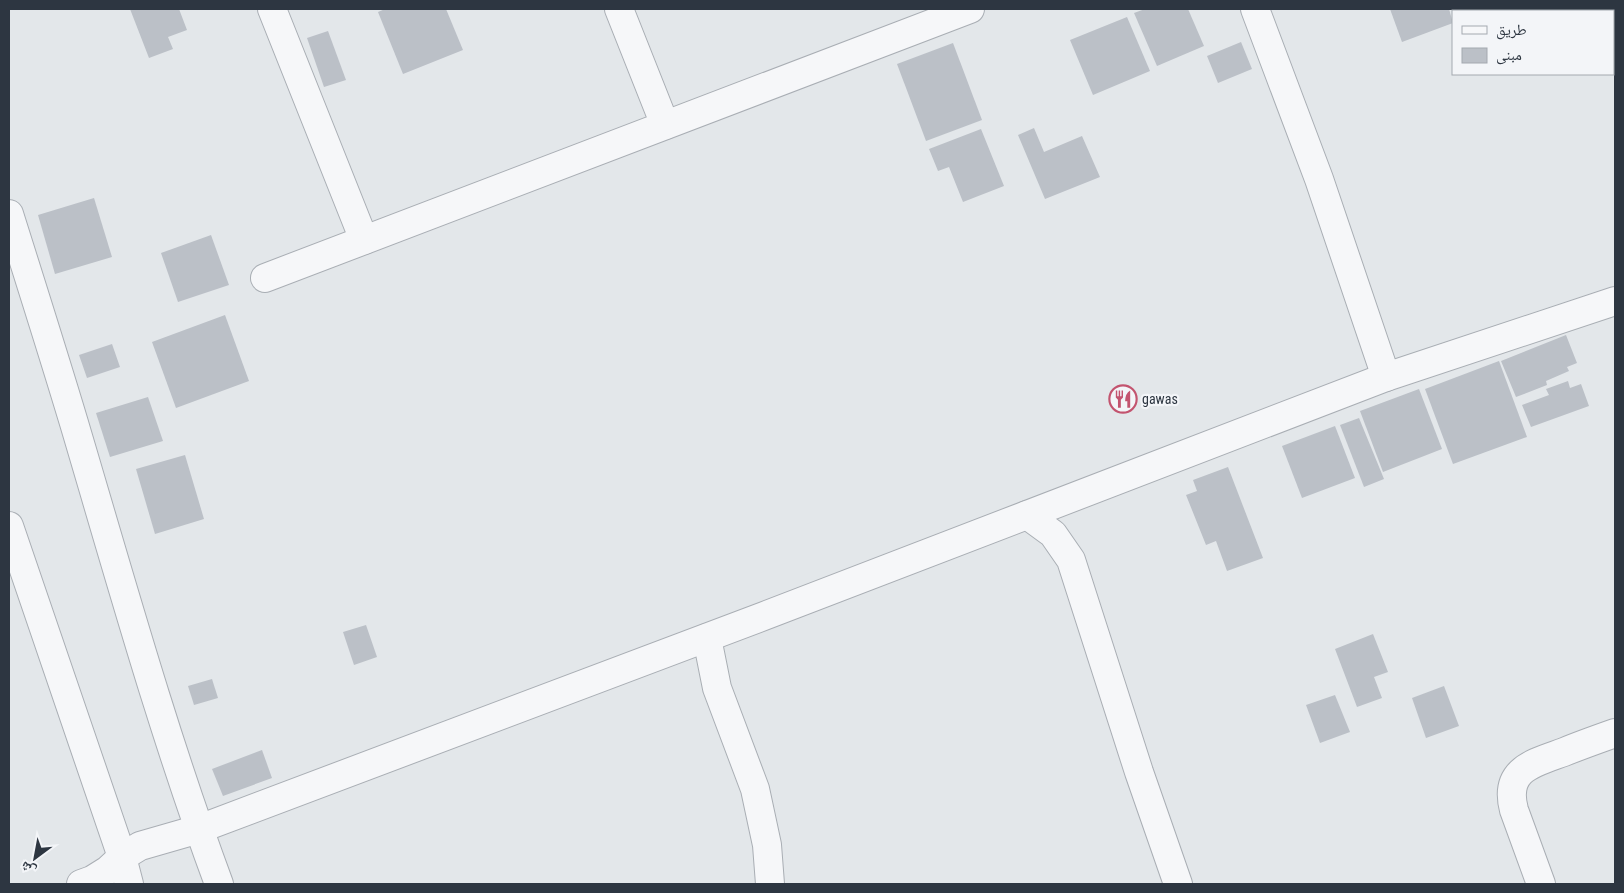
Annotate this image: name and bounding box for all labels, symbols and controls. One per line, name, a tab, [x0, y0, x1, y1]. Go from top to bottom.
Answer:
legend	[1452, 10, 1614, 75]
text: طريق	[1496, 21, 1527, 40]
text: مبنى	[1496, 46, 1522, 65]
restaurant icon: gawas	[1108, 384, 1138, 414]
place label: gawas	[1142, 391, 1178, 407]
north arrow	[10, 833, 60, 883]
text: ش	[17, 857, 39, 880]

